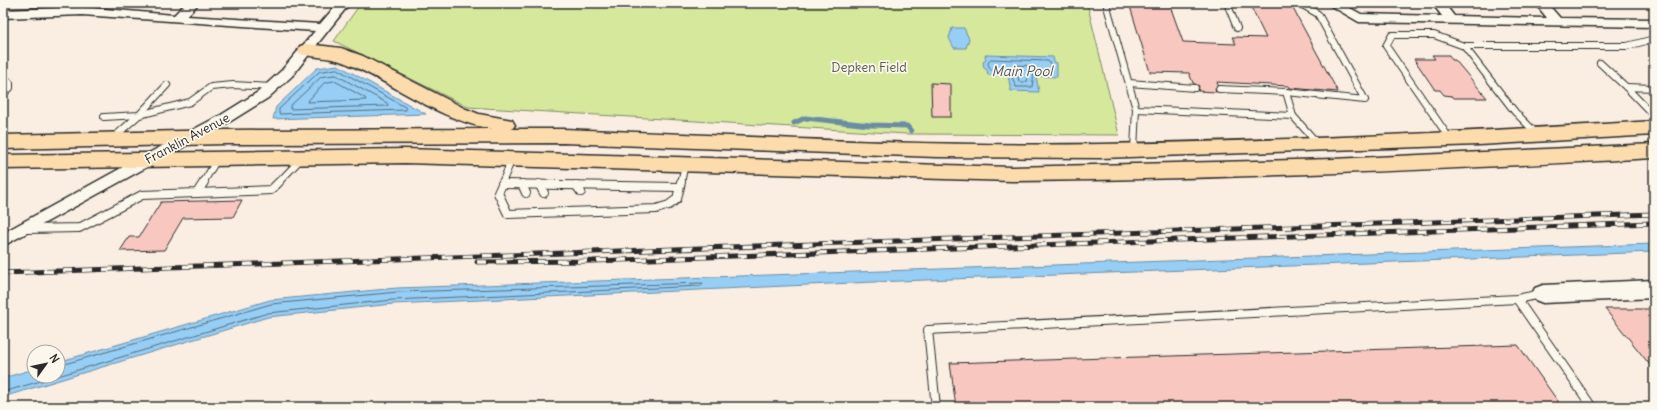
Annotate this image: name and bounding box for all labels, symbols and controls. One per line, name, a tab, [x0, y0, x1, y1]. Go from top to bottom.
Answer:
park label: Depken Field	[831, 59, 907, 76]
water label: Main Pool	[992, 62, 1054, 80]
street label: Franklin Avenue	[142, 109, 233, 168]
north arrow	[26, 344, 66, 384]
text: N	[46, 352, 62, 366]

